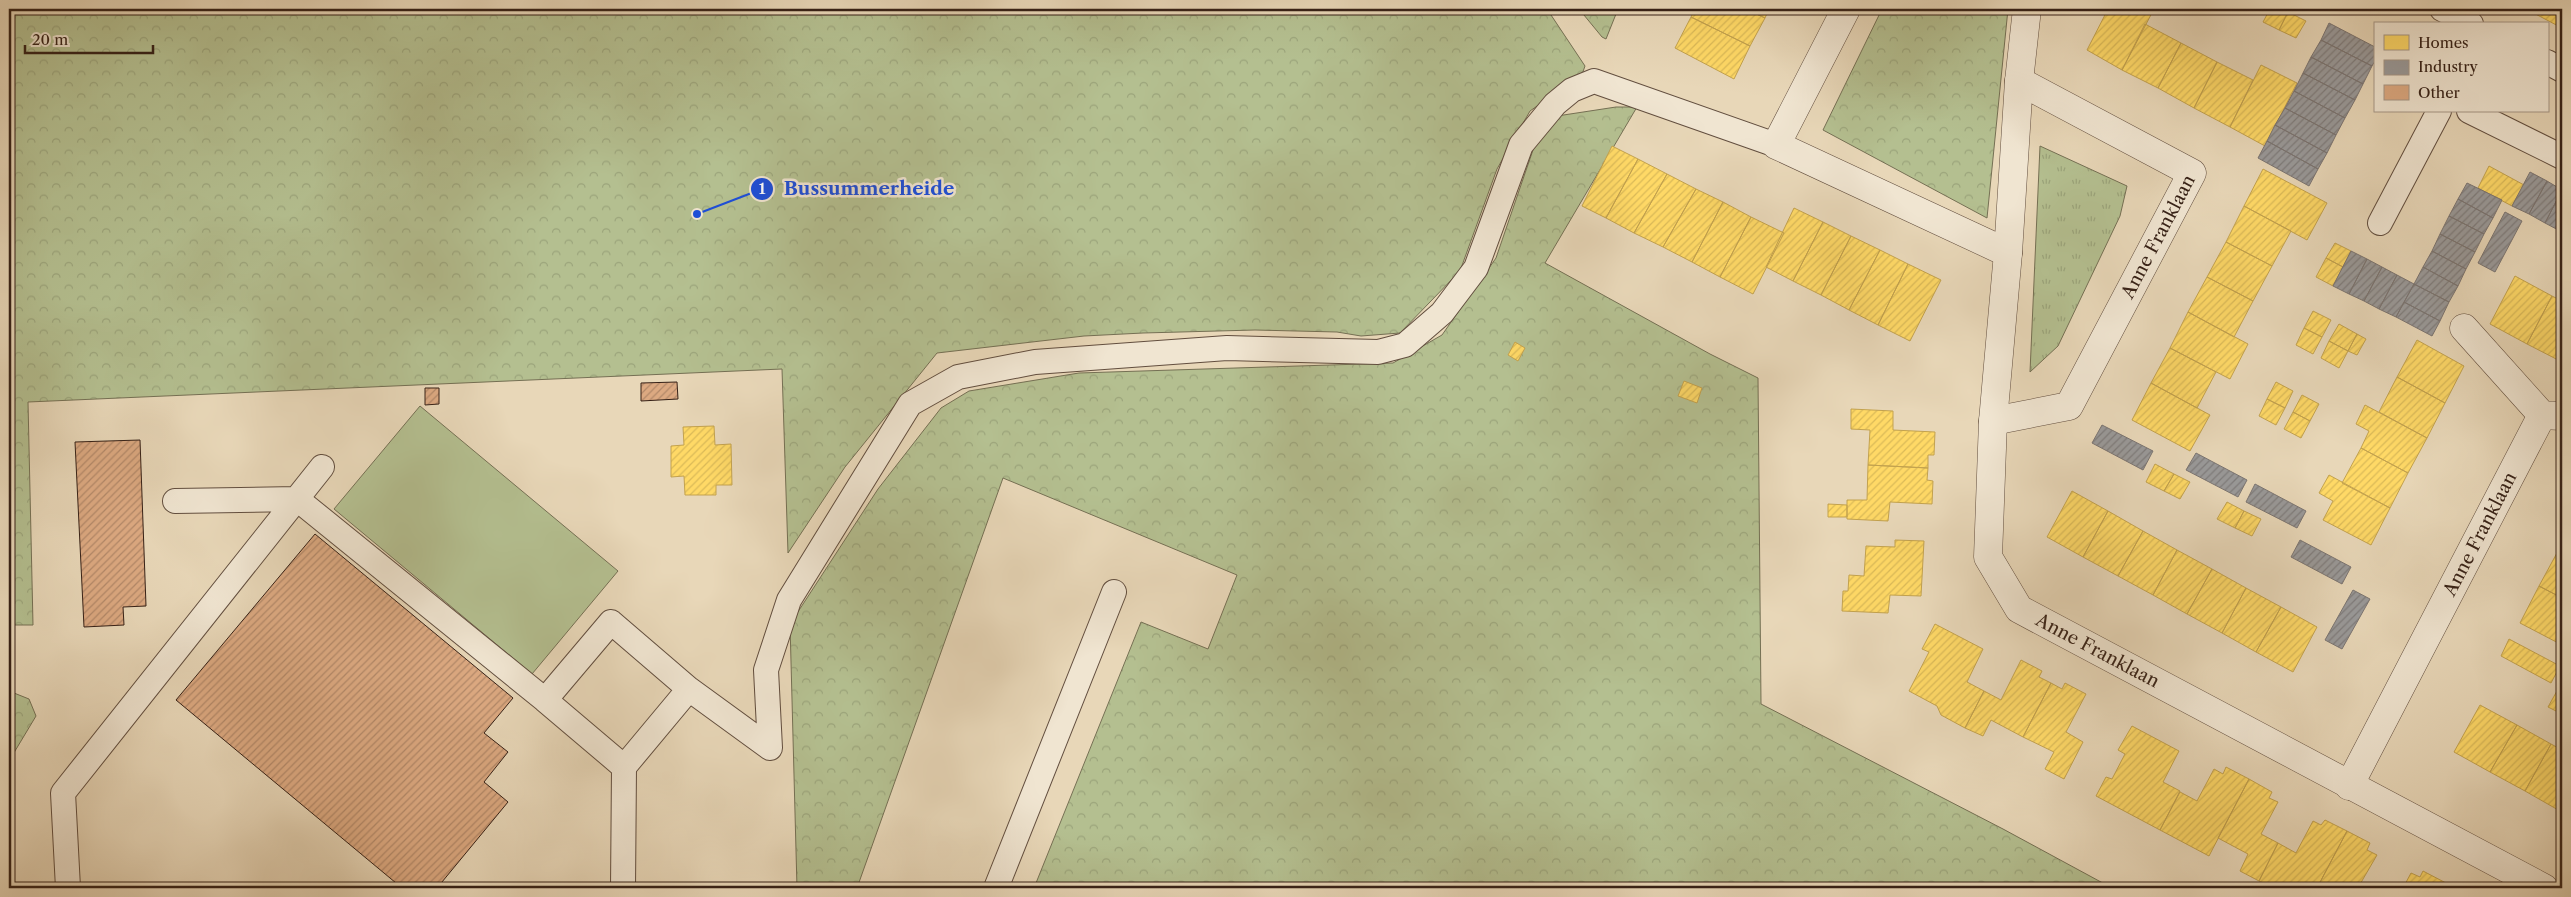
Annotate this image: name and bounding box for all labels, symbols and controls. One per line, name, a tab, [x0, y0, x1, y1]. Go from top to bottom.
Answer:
scale bar	[25, 22, 152, 54]
legend	[2374, 22, 2548, 112]
text: 20 m	[32, 30, 68, 49]
text: Homes	[2418, 33, 2469, 52]
text: Industry	[2418, 57, 2478, 76]
text: Other	[2418, 83, 2461, 102]
street label: Anne Franklaan	[2116, 171, 2200, 303]
callout: Bussummerheide	[749, 172, 965, 206]
text: Bussummerheide	[784, 177, 954, 200]
text: 1	[759, 179, 766, 198]
street label: Anne Franklaan	[2438, 468, 2521, 601]
street label: Anne Franklaan	[2031, 608, 2163, 693]

